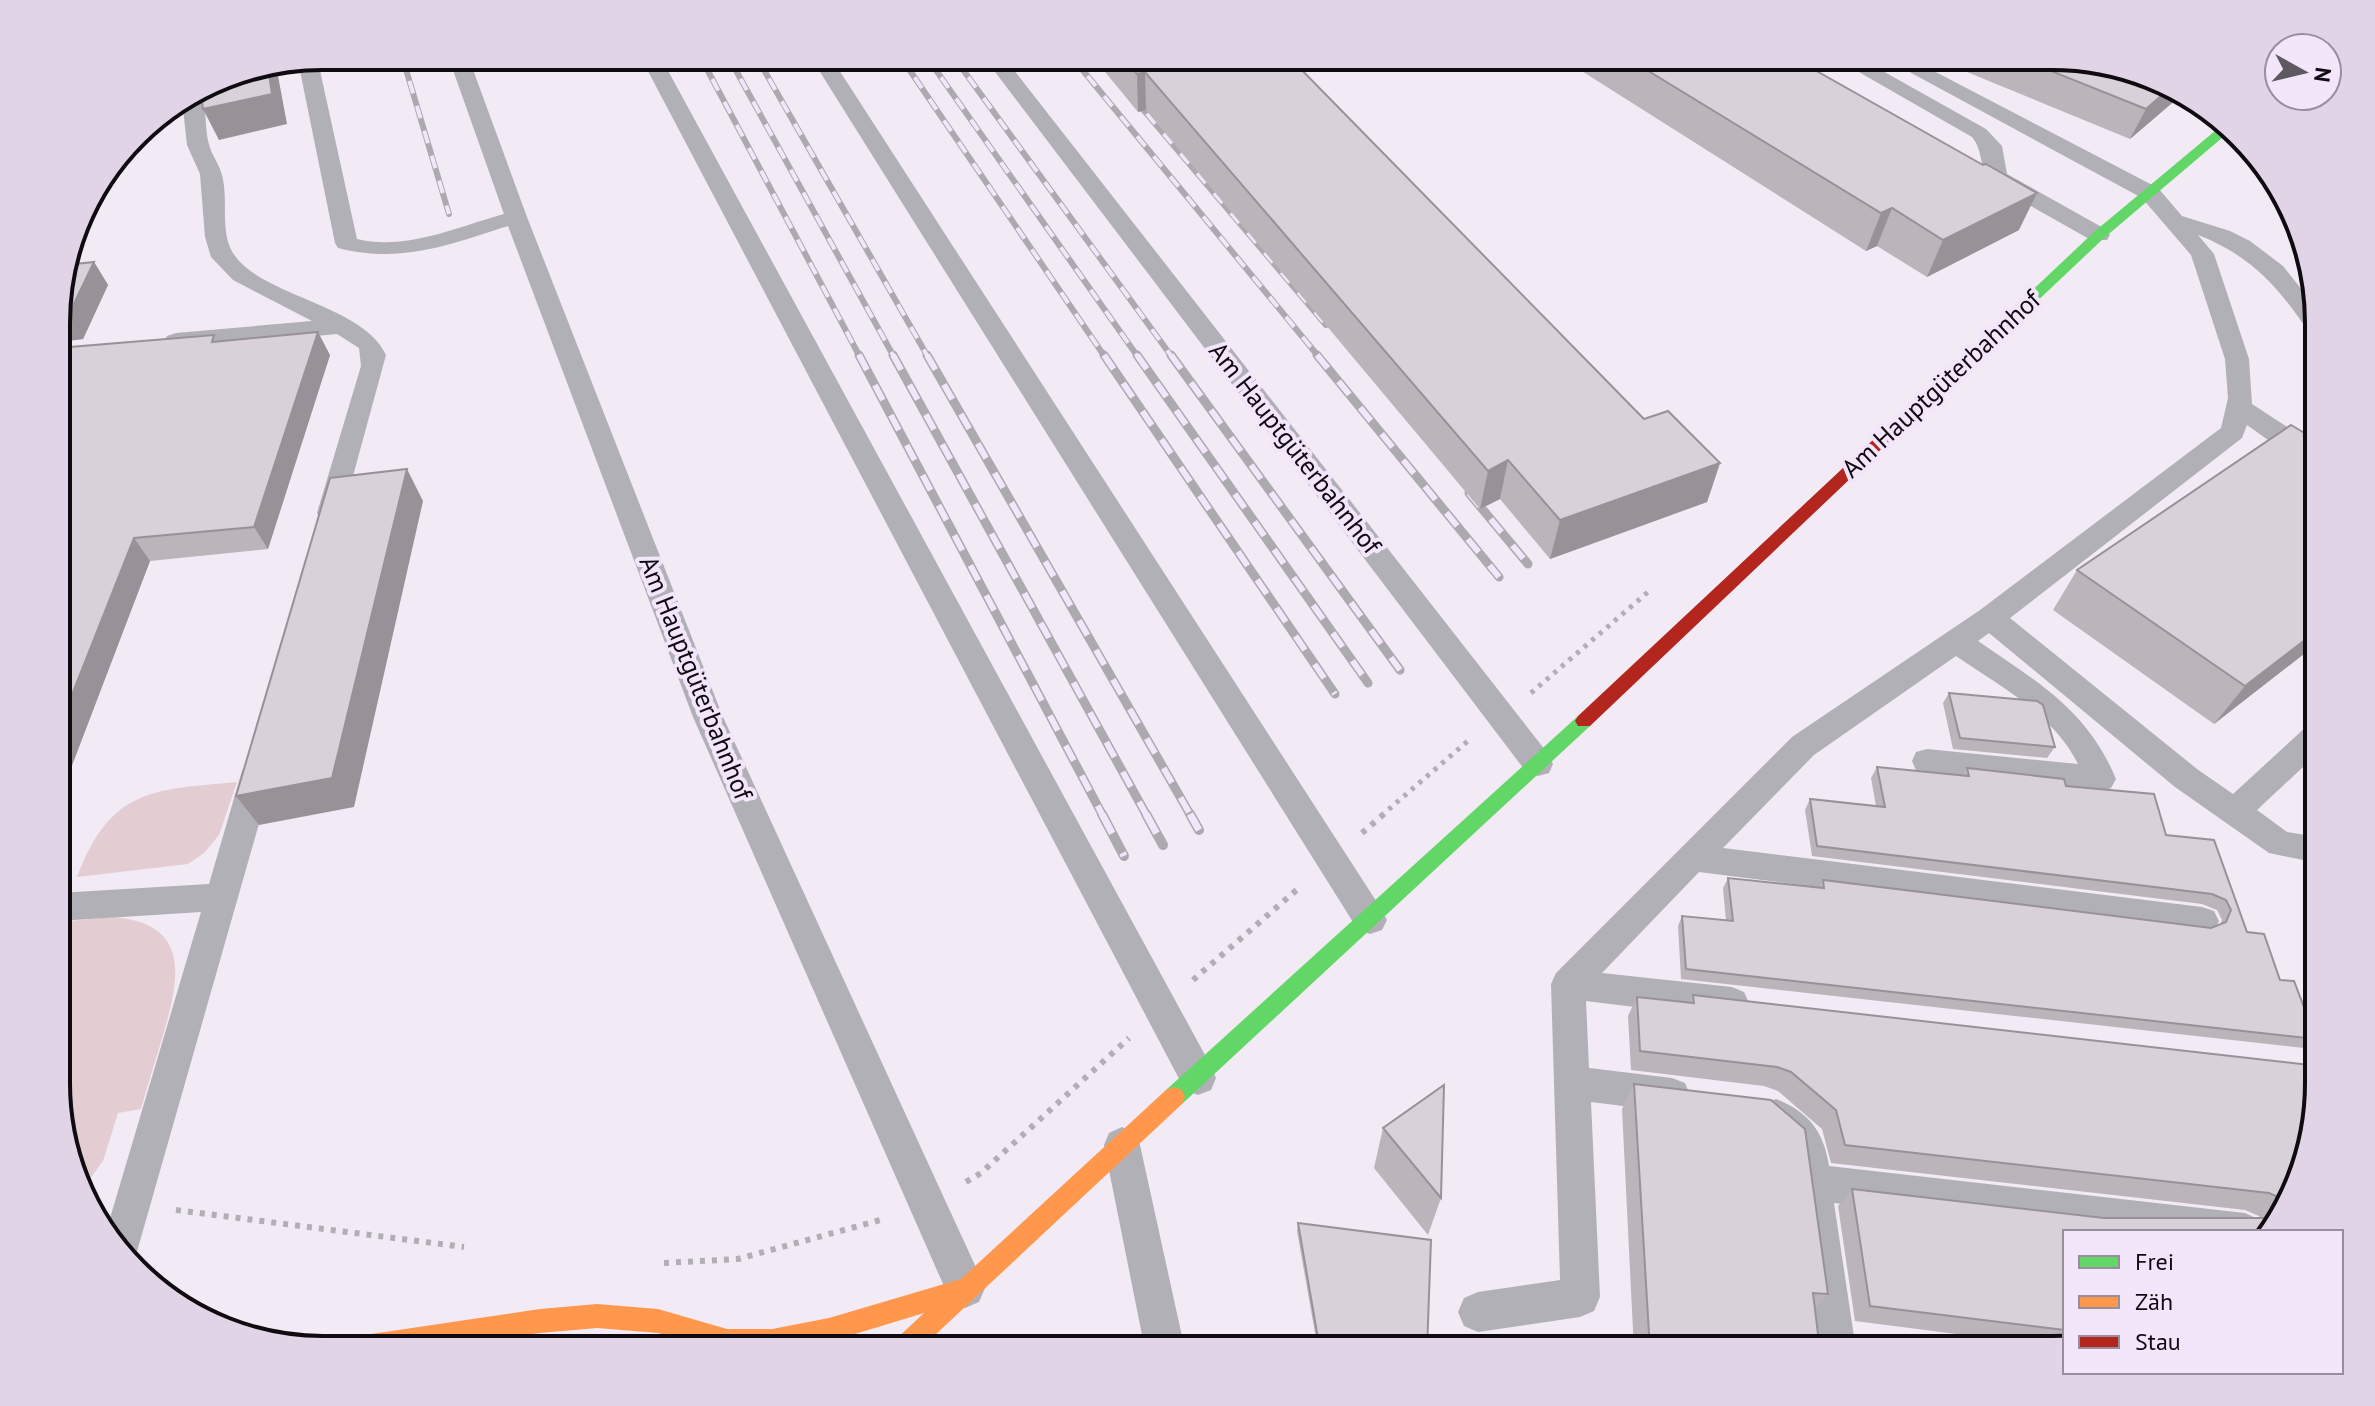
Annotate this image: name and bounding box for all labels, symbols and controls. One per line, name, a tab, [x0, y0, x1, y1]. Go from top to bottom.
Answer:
north arrow	[2263, 32, 2343, 112]
text: N	[2308, 66, 2338, 84]
street label: Am Hauptgüterbahnhof	[1834, 282, 2048, 484]
street label: Am Hauptgüterbahnhof	[1202, 335, 1390, 562]
street label: Am Hauptgüterbahnhof	[632, 551, 761, 806]
legend	[2063, 1230, 2343, 1374]
text: Frei	[2135, 1246, 2174, 1277]
text: Zäh	[2135, 1286, 2173, 1317]
text: Stau	[2135, 1326, 2181, 1357]

